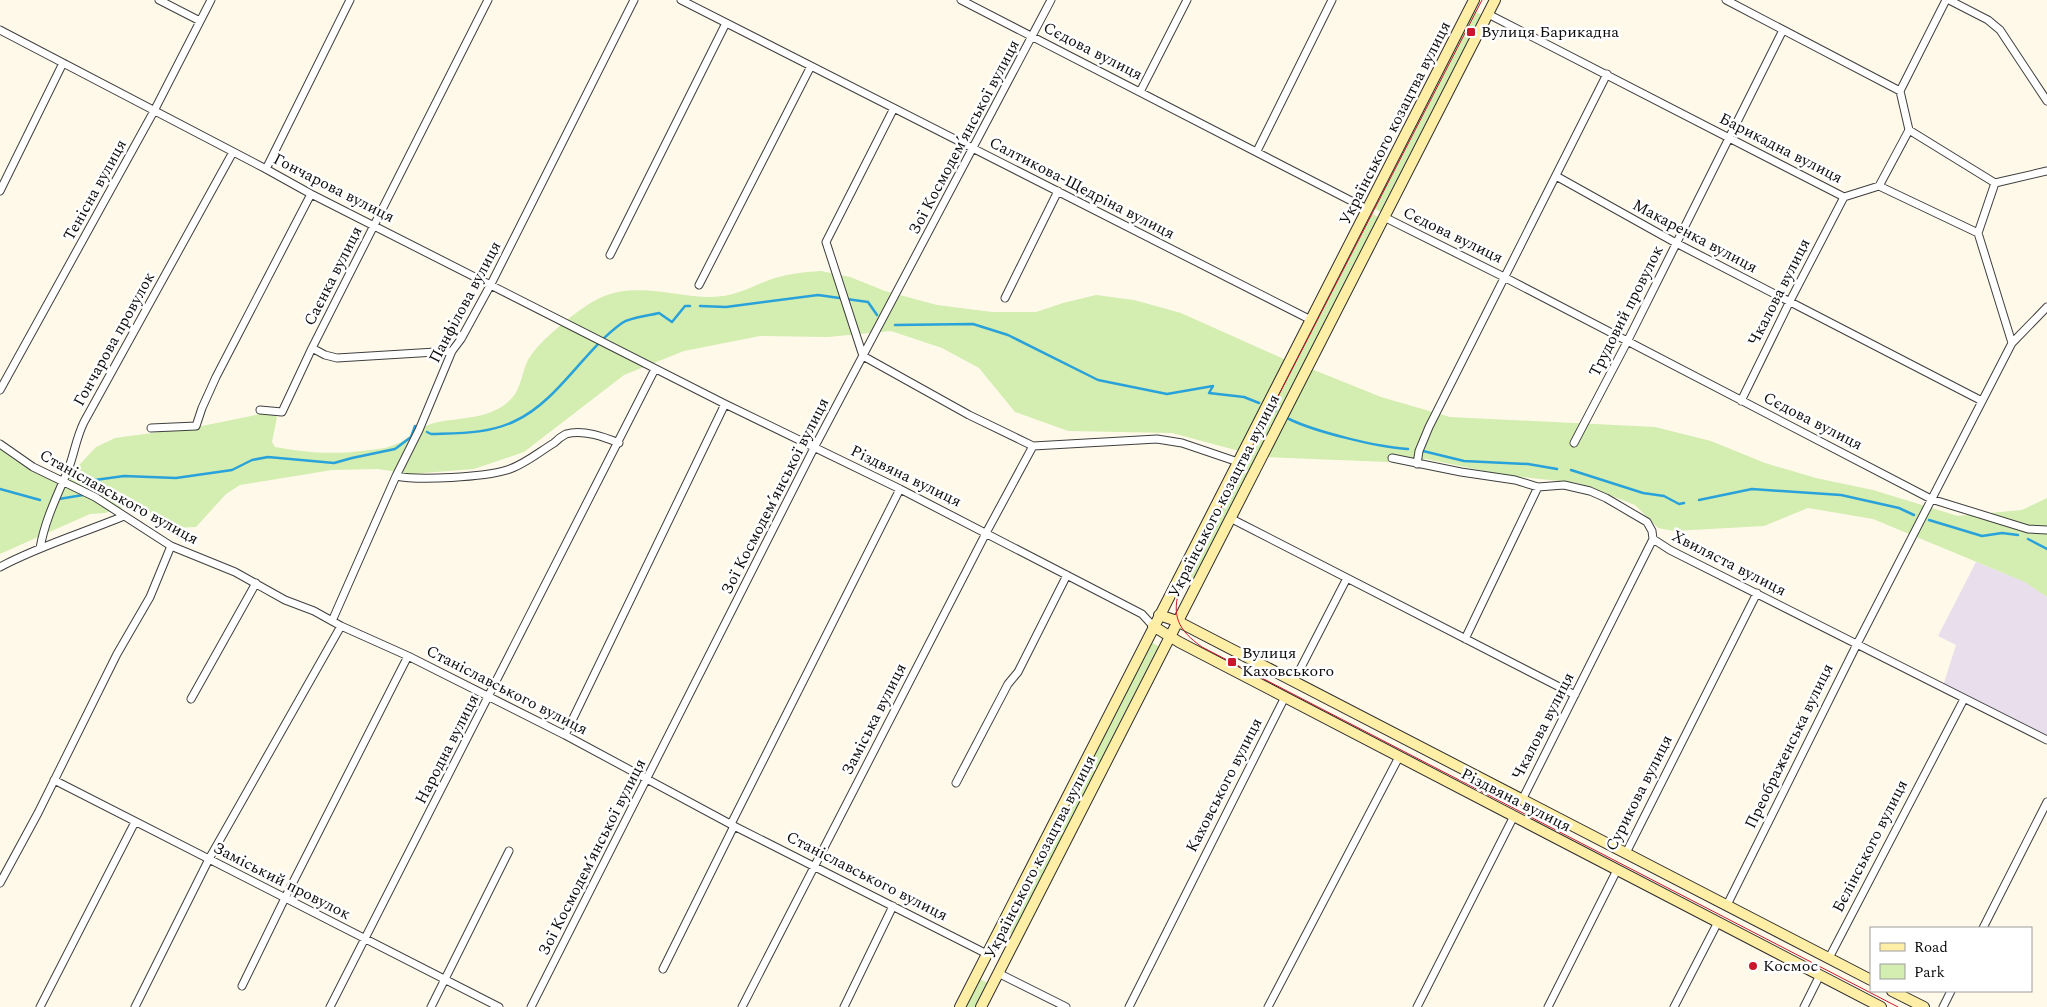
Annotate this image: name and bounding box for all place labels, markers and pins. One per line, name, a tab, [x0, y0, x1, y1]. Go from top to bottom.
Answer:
place label: Вулиця Барикадна	[1481, 20, 1619, 44]
marker: Вулиця Барикадна	[1465, 26, 1477, 38]
place label: Вулиця Каховського	[1242, 641, 1334, 683]
marker: Вулиця Каховського	[1226, 656, 1238, 668]
place label: Космос	[1763, 954, 1818, 978]
marker: Космос	[1747, 960, 1759, 972]

